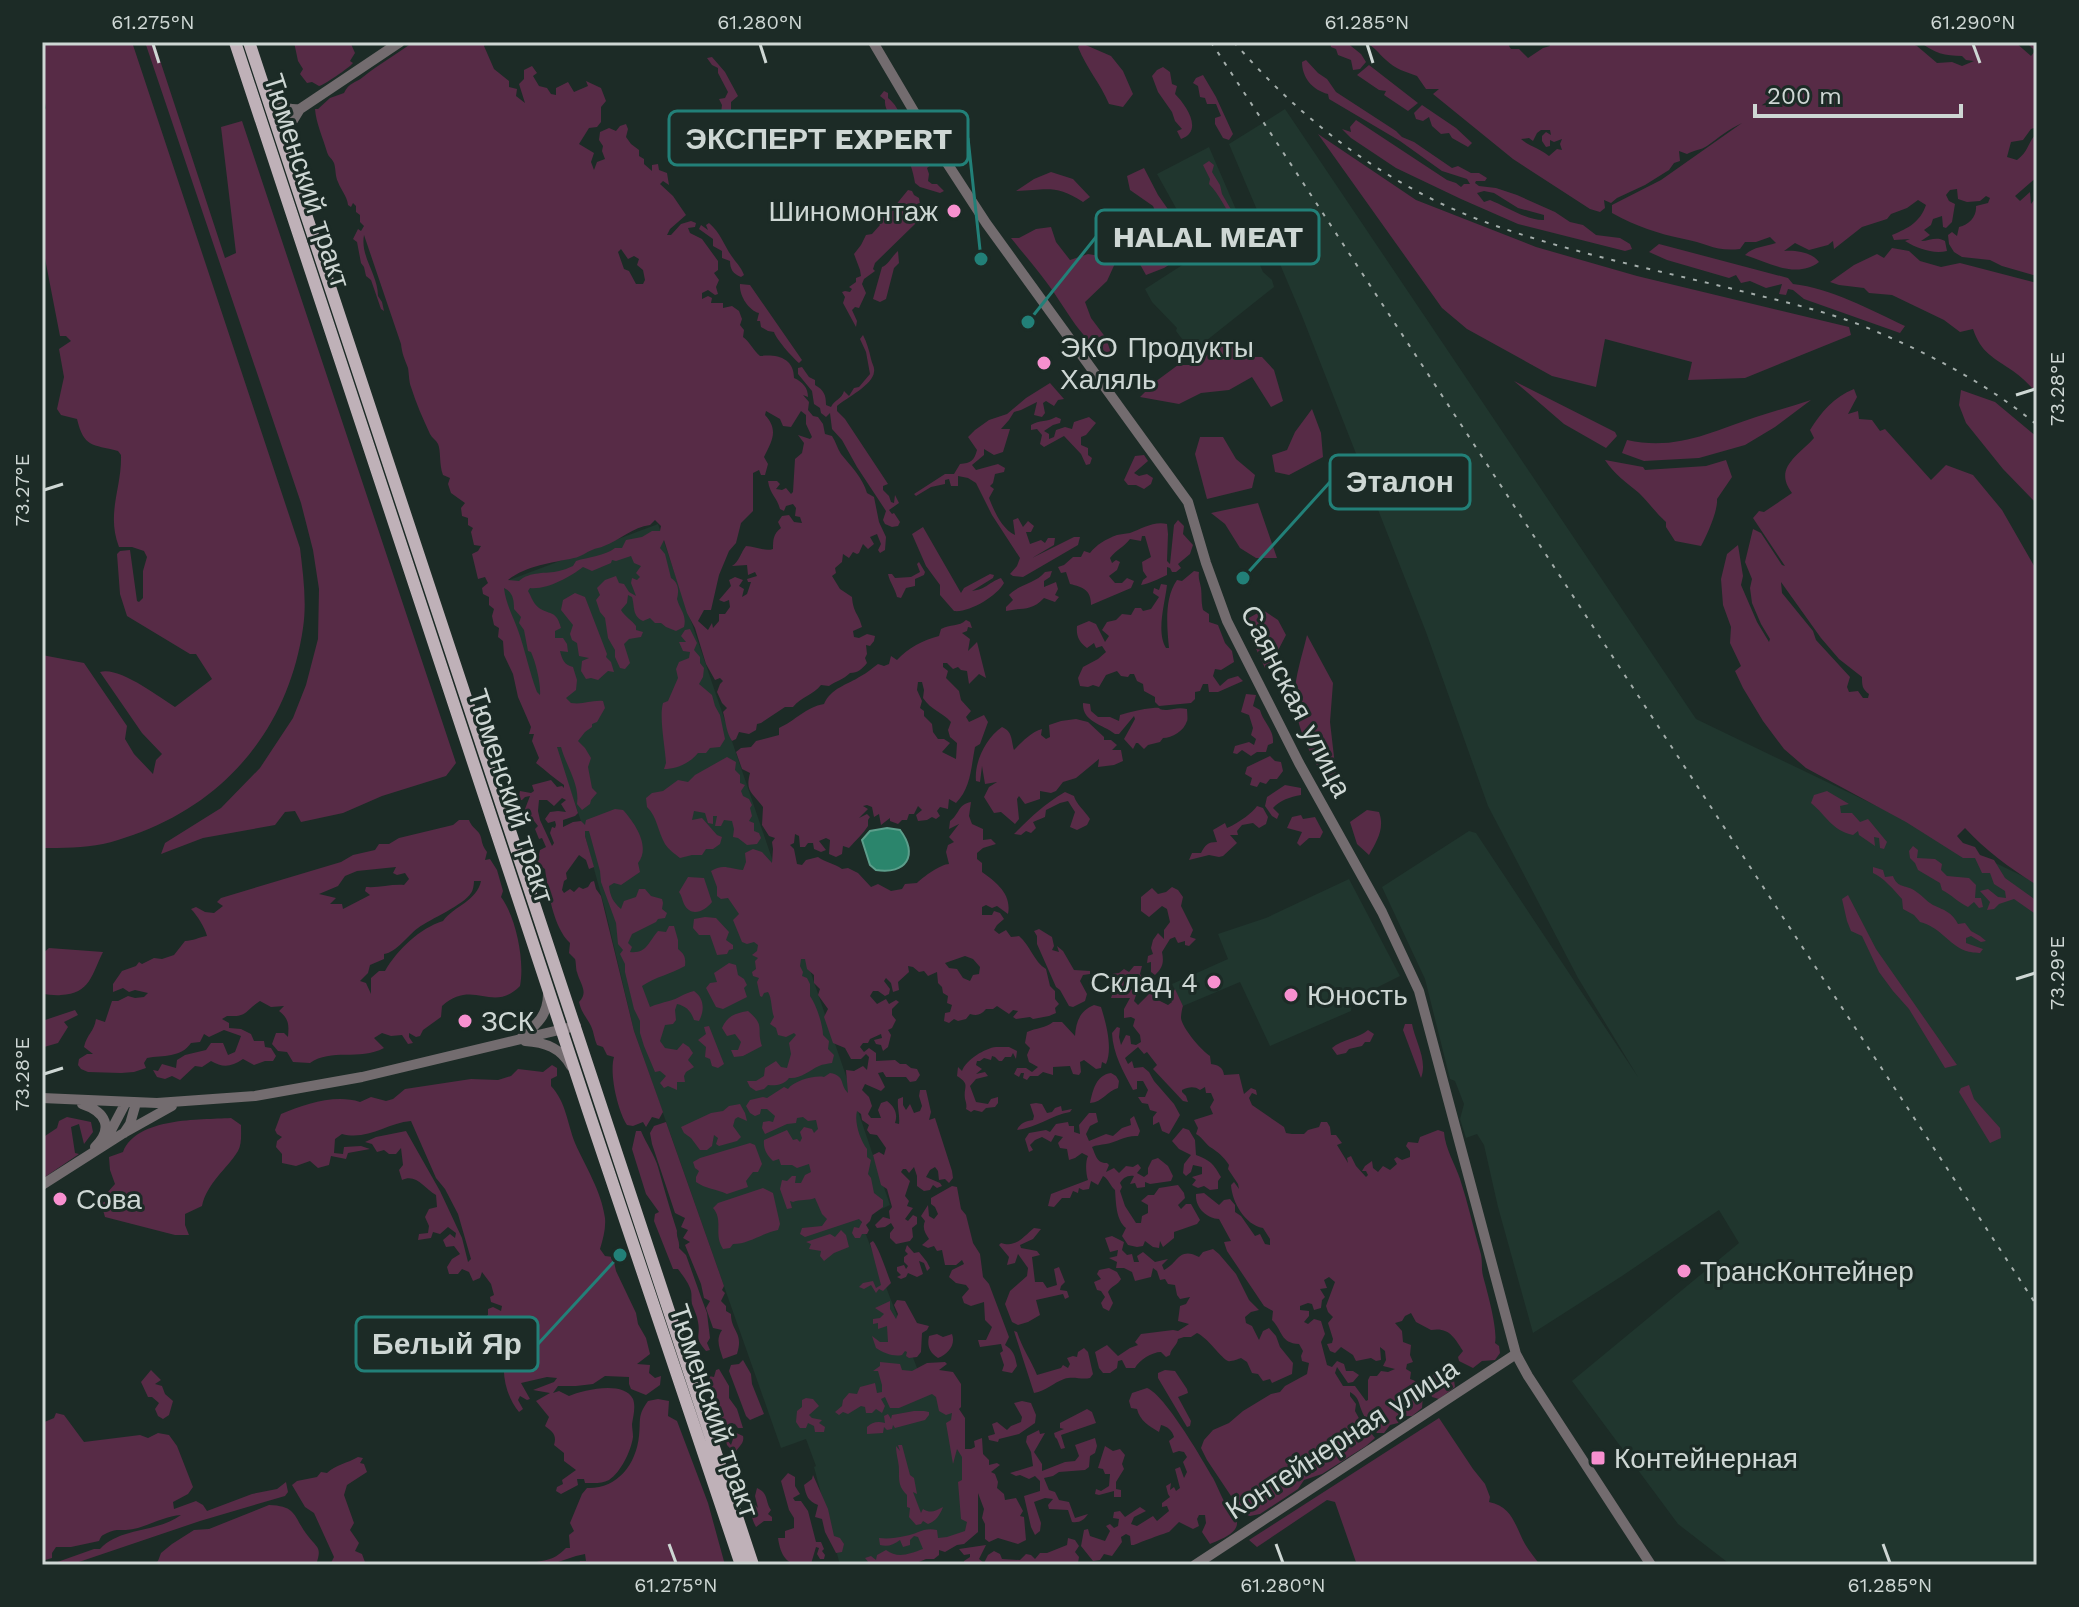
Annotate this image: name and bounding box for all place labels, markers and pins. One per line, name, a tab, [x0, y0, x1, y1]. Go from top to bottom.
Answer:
callout: ЭКСПЕРТ EXPERT	[669, 111, 968, 165]
place label: Шиномонтаж	[769, 195, 938, 228]
marker: Шиномонтаж	[945, 202, 963, 220]
callout: HALAL MEAT	[1096, 210, 1319, 264]
place label: ЭКО Продукты Халяль	[1060, 331, 1254, 396]
marker: ЭКО Продукты Халяль	[1035, 354, 1053, 372]
callout: Эталон	[1330, 455, 1470, 509]
place label: Склад 4	[1090, 966, 1198, 999]
marker: Склад 4	[1205, 973, 1223, 991]
place label: Юность	[1307, 979, 1408, 1012]
marker: Юность	[1282, 986, 1300, 1004]
place label: ЗСК	[481, 1005, 535, 1038]
marker: ЗСК	[456, 1012, 474, 1030]
place label: Сова	[76, 1183, 142, 1216]
marker: Сова	[51, 1190, 69, 1208]
place label: ТрансКонтейнер	[1700, 1255, 1914, 1288]
marker: ТрансКонтейнер	[1675, 1262, 1693, 1280]
callout: Белый Яр	[356, 1317, 538, 1371]
place label: Контейнерная	[1614, 1442, 1798, 1475]
marker: Контейнерная	[1589, 1449, 1607, 1467]

